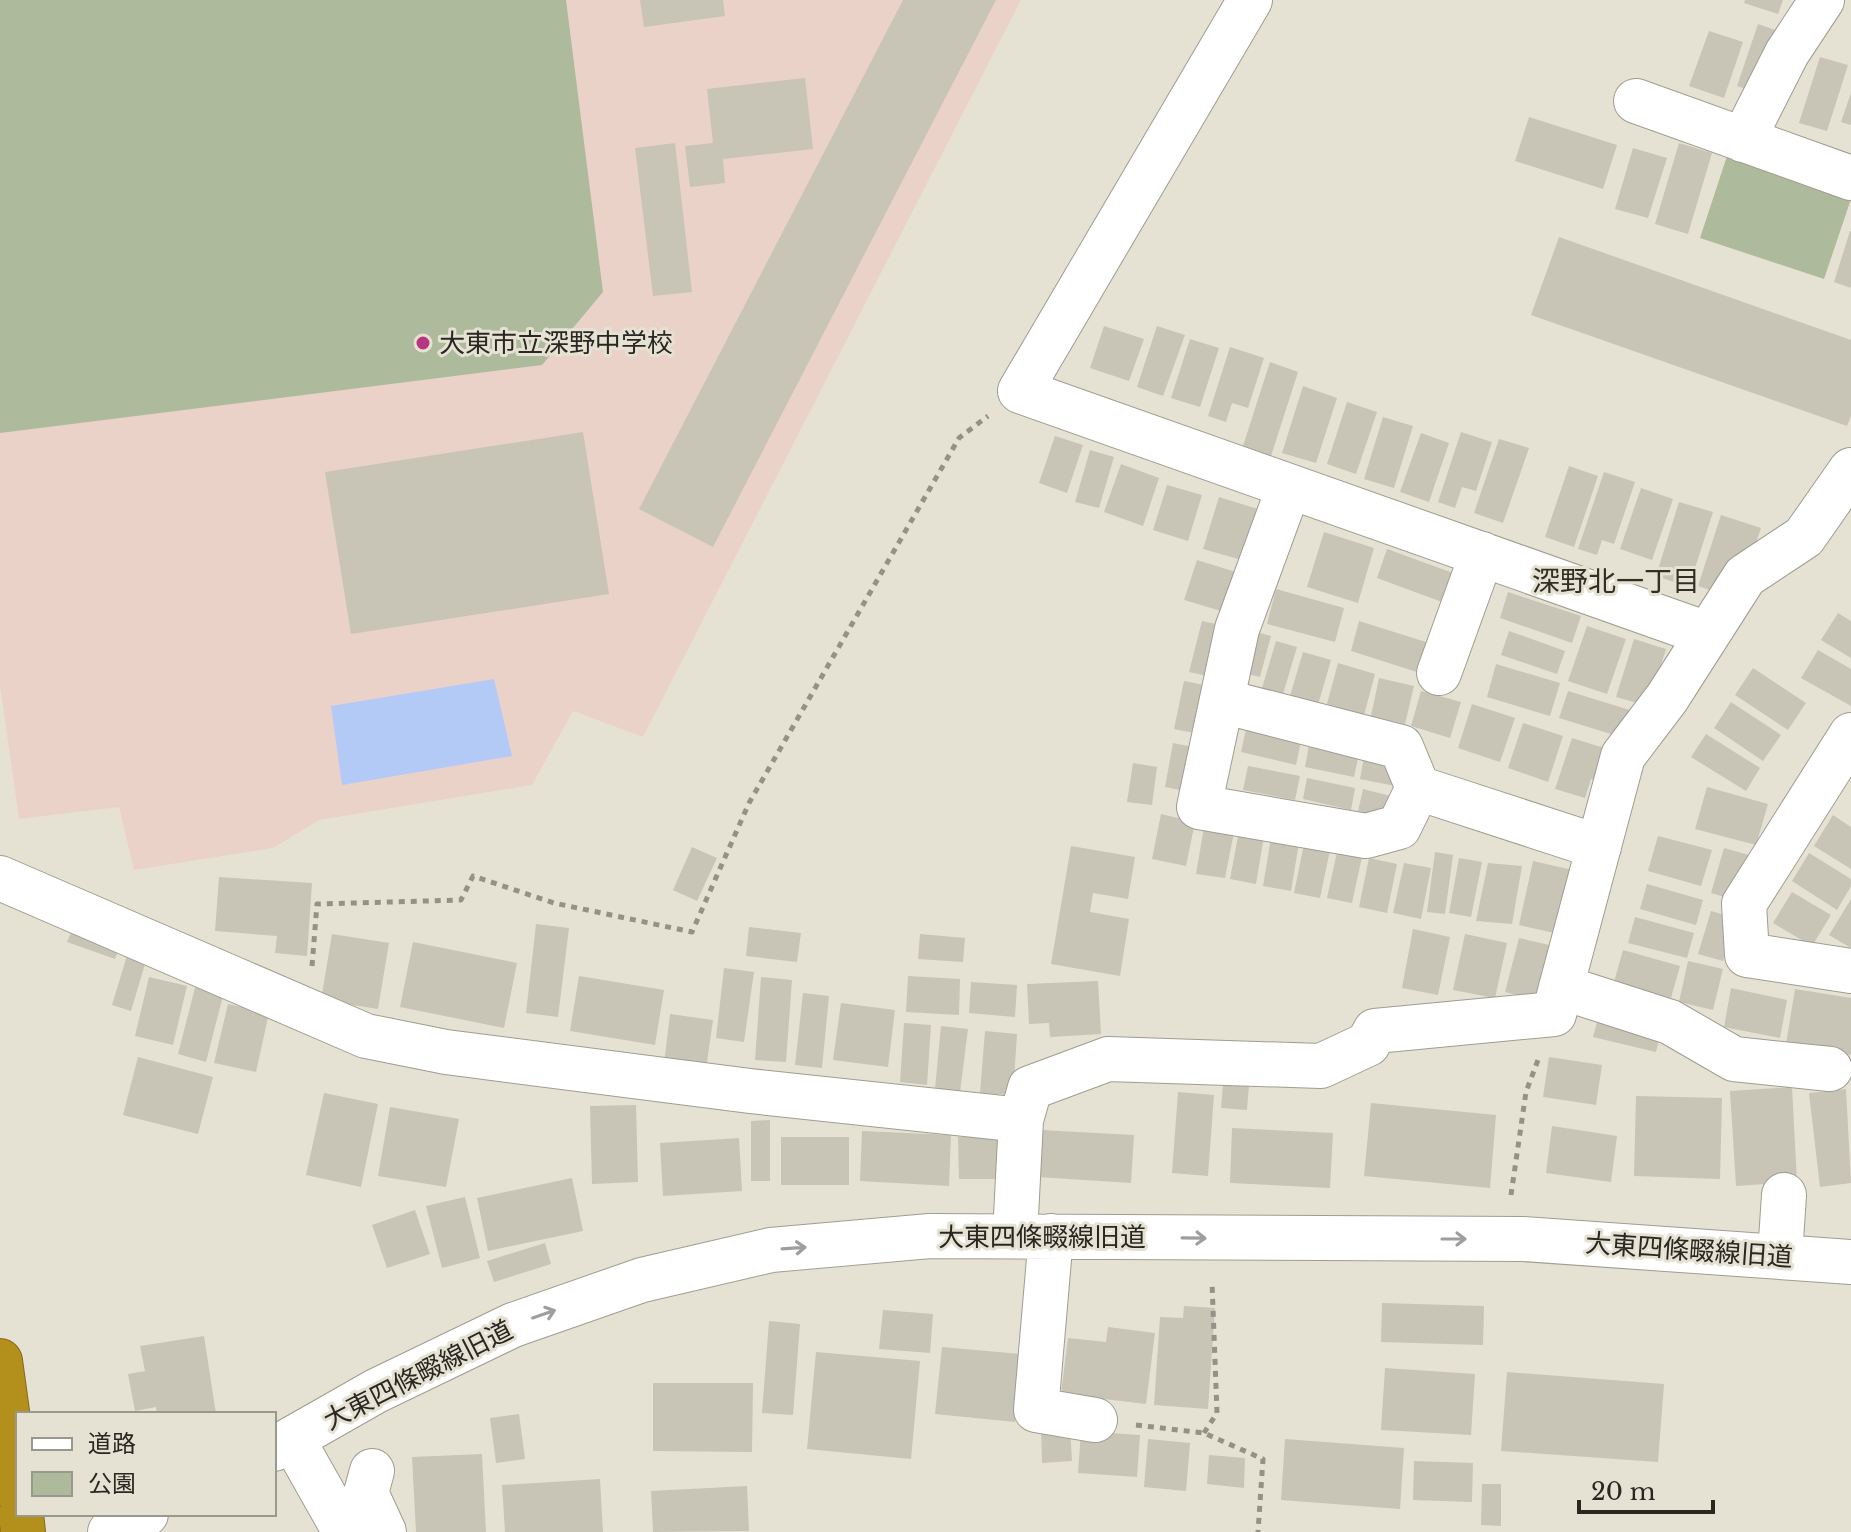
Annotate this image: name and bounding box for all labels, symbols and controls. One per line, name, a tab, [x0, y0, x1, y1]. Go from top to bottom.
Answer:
place label: 大東市立深野中学校	[439, 327, 673, 359]
marker: 大東市立深野中学校	[414, 334, 432, 352]
district label: 深野北一丁目	[1532, 564, 1700, 599]
street label: 大東四條畷線旧道	[938, 1221, 1146, 1253]
street label: 大東四條畷線旧道	[1584, 1227, 1794, 1273]
one-way arrow	[1180, 1230, 1207, 1246]
one-way arrow	[1440, 1231, 1467, 1247]
one-way arrow	[780, 1240, 807, 1255]
one-way arrow	[531, 1306, 556, 1321]
street label: 大東四條畷線旧道	[318, 1314, 518, 1436]
legend	[16, 1412, 276, 1516]
text: 道路	[88, 1429, 136, 1458]
scale bar	[1579, 1464, 1713, 1514]
text: 公園	[88, 1469, 136, 1498]
text: 20 m	[1591, 1477, 1656, 1506]

